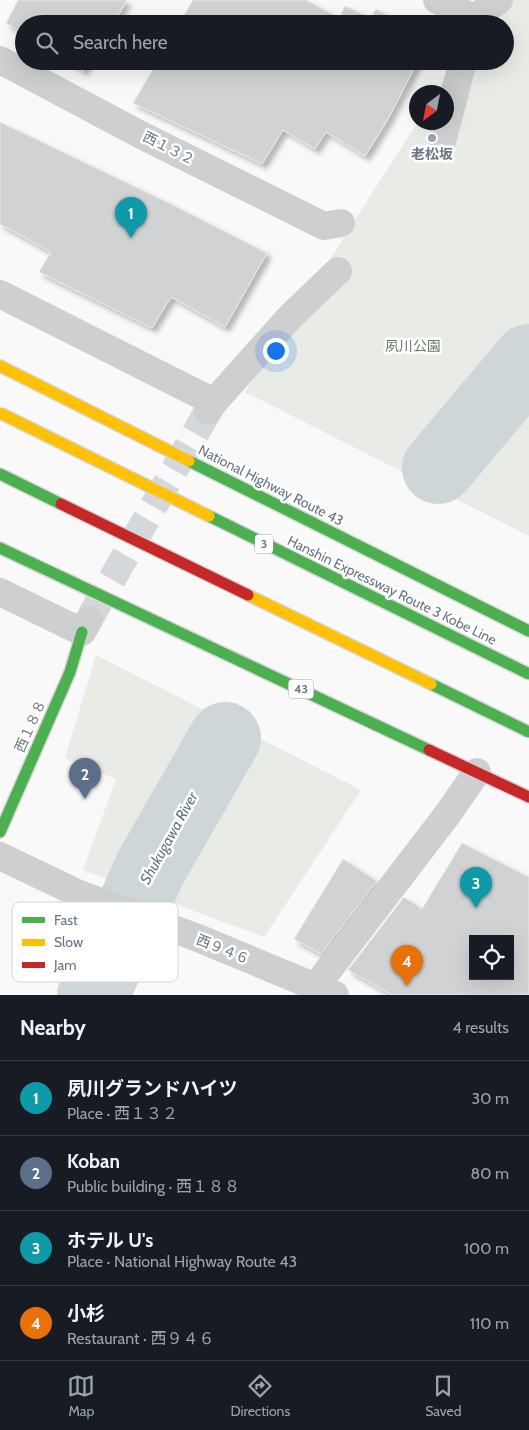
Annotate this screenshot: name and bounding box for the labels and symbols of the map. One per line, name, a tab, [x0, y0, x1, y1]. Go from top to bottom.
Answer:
north arrow	[409, 85, 454, 130]
street label: 西１３２	[140, 127, 198, 169]
marker: 老松坂	[426, 132, 438, 144]
place label: 老松坂	[411, 145, 453, 163]
pin: 1	[115, 197, 147, 238]
park label: 夙川公園	[385, 337, 441, 355]
your location	[263, 338, 289, 364]
street label: National Highway Route 43	[195, 441, 347, 529]
street label: Hanshin Expressway Route 3 Kobe Line	[284, 531, 500, 649]
road number: 3	[255, 534, 273, 554]
road number: 43	[288, 680, 314, 699]
street label: 西１８８	[10, 697, 50, 755]
pin: 2	[69, 758, 101, 799]
water label: Shukugawa River	[136, 788, 202, 887]
pin: 3	[460, 867, 492, 908]
legend	[12, 902, 178, 982]
text: Fast	[54, 911, 78, 929]
street label: 西９４６	[194, 930, 252, 968]
text: Slow	[54, 933, 83, 951]
pin: 4	[391, 945, 423, 986]
text: Jam	[53, 956, 76, 974]

